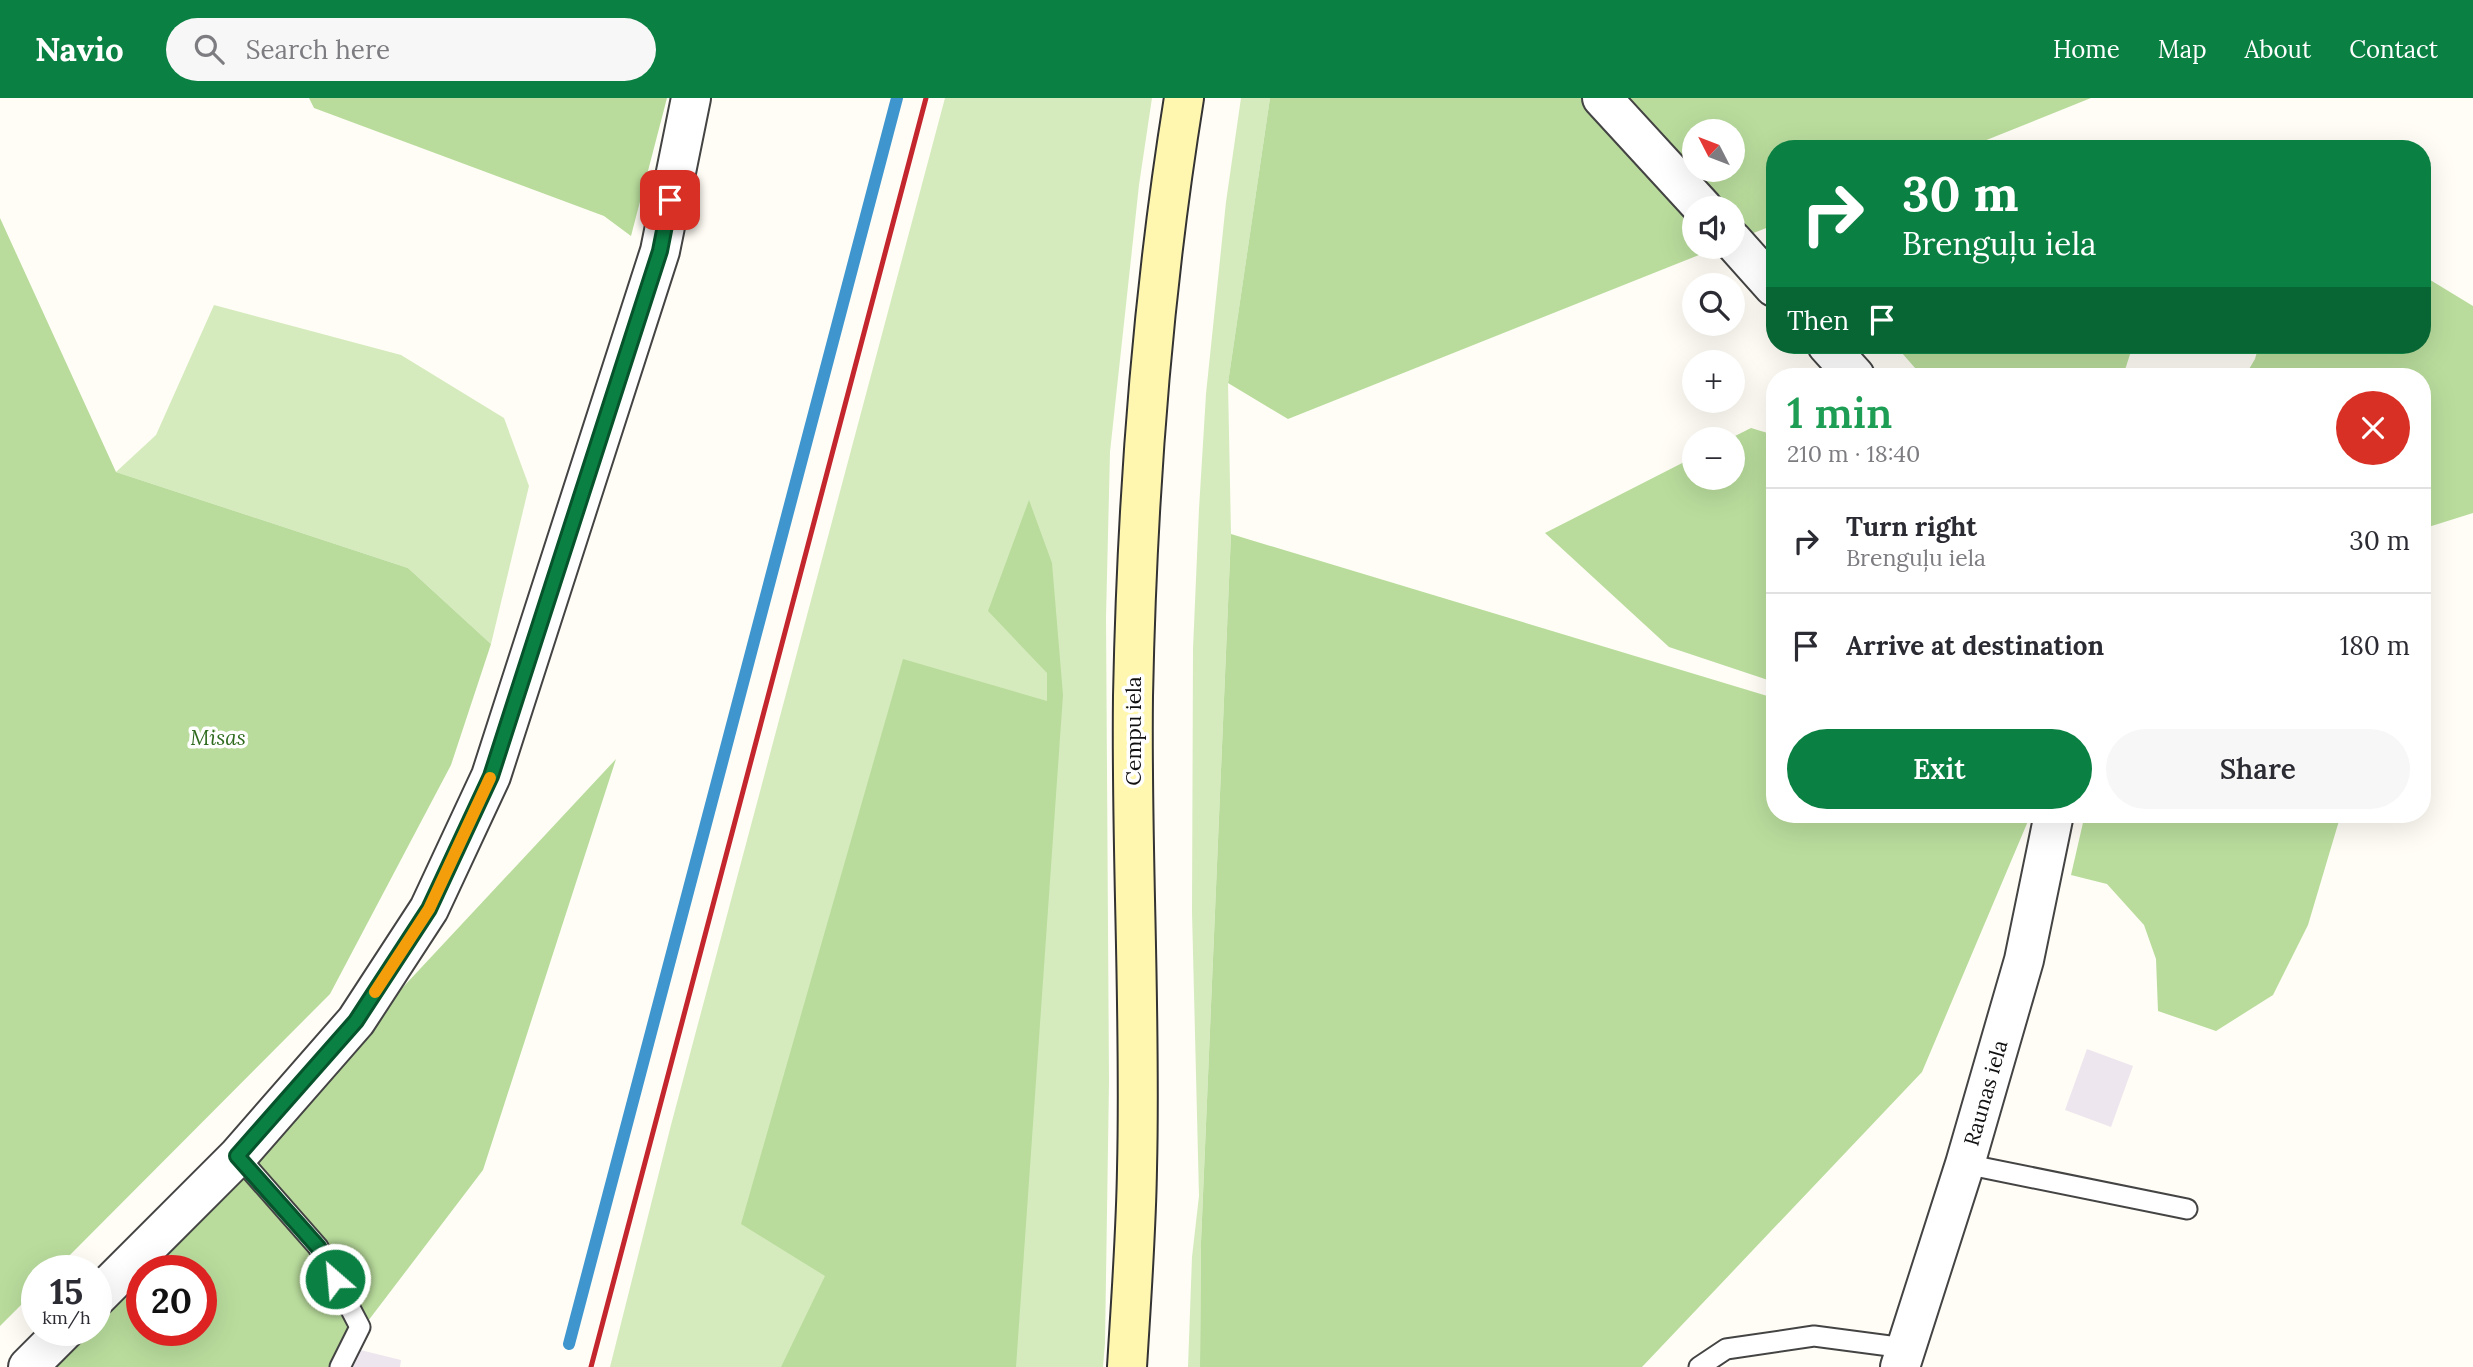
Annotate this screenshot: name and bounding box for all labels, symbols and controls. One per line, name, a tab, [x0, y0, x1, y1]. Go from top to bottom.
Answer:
search box	[166, 18, 656, 81]
text: Navio	[35, 28, 124, 70]
icon: search	[190, 30, 228, 68]
text: Search here	[246, 33, 390, 66]
text: Home	[2053, 34, 2120, 65]
text: Map	[2158, 34, 2207, 65]
text: About	[2245, 34, 2311, 65]
text: Contact	[2349, 34, 2438, 65]
north arrow	[1682, 119, 1745, 182]
map controls	[1682, 119, 1745, 490]
text: 30 m	[1902, 162, 2019, 224]
icon: right	[1787, 168, 1878, 259]
pin	[640, 170, 700, 230]
icon: arrive	[651, 181, 689, 219]
button: sound	[1682, 196, 1745, 259]
text: Brenguļu iela	[1902, 223, 2097, 264]
button: search	[1682, 273, 1745, 336]
icon: arrive	[1863, 301, 1901, 339]
text: Then	[1787, 304, 1849, 337]
button: +	[1682, 350, 1745, 413]
text: 1 min	[1787, 386, 1892, 440]
button: close	[2336, 391, 2410, 465]
button: −	[1682, 427, 1745, 490]
text: 210 m · 18:40	[1787, 439, 1920, 468]
text: Turn right	[1846, 510, 1977, 543]
icon: right	[1787, 522, 1825, 560]
text: 30 m	[2349, 524, 2410, 557]
text: Brenguļu iela	[1846, 543, 1986, 572]
icon: arrive	[1787, 627, 1825, 665]
text: Arrive at destination	[1846, 629, 2104, 662]
text: 180 m	[2340, 629, 2410, 662]
street label: Cempu iela	[1120, 676, 1147, 786]
park label: Misas	[190, 724, 246, 751]
button: Exit	[1787, 729, 2092, 809]
button: Share	[2106, 729, 2410, 809]
street label: Raunas iela	[1958, 1037, 2014, 1149]
position arrow	[298, 1242, 372, 1316]
speed limit sign: 20	[126, 1255, 217, 1346]
text: 15	[50, 1269, 83, 1314]
text: km/h	[42, 1306, 91, 1329]

